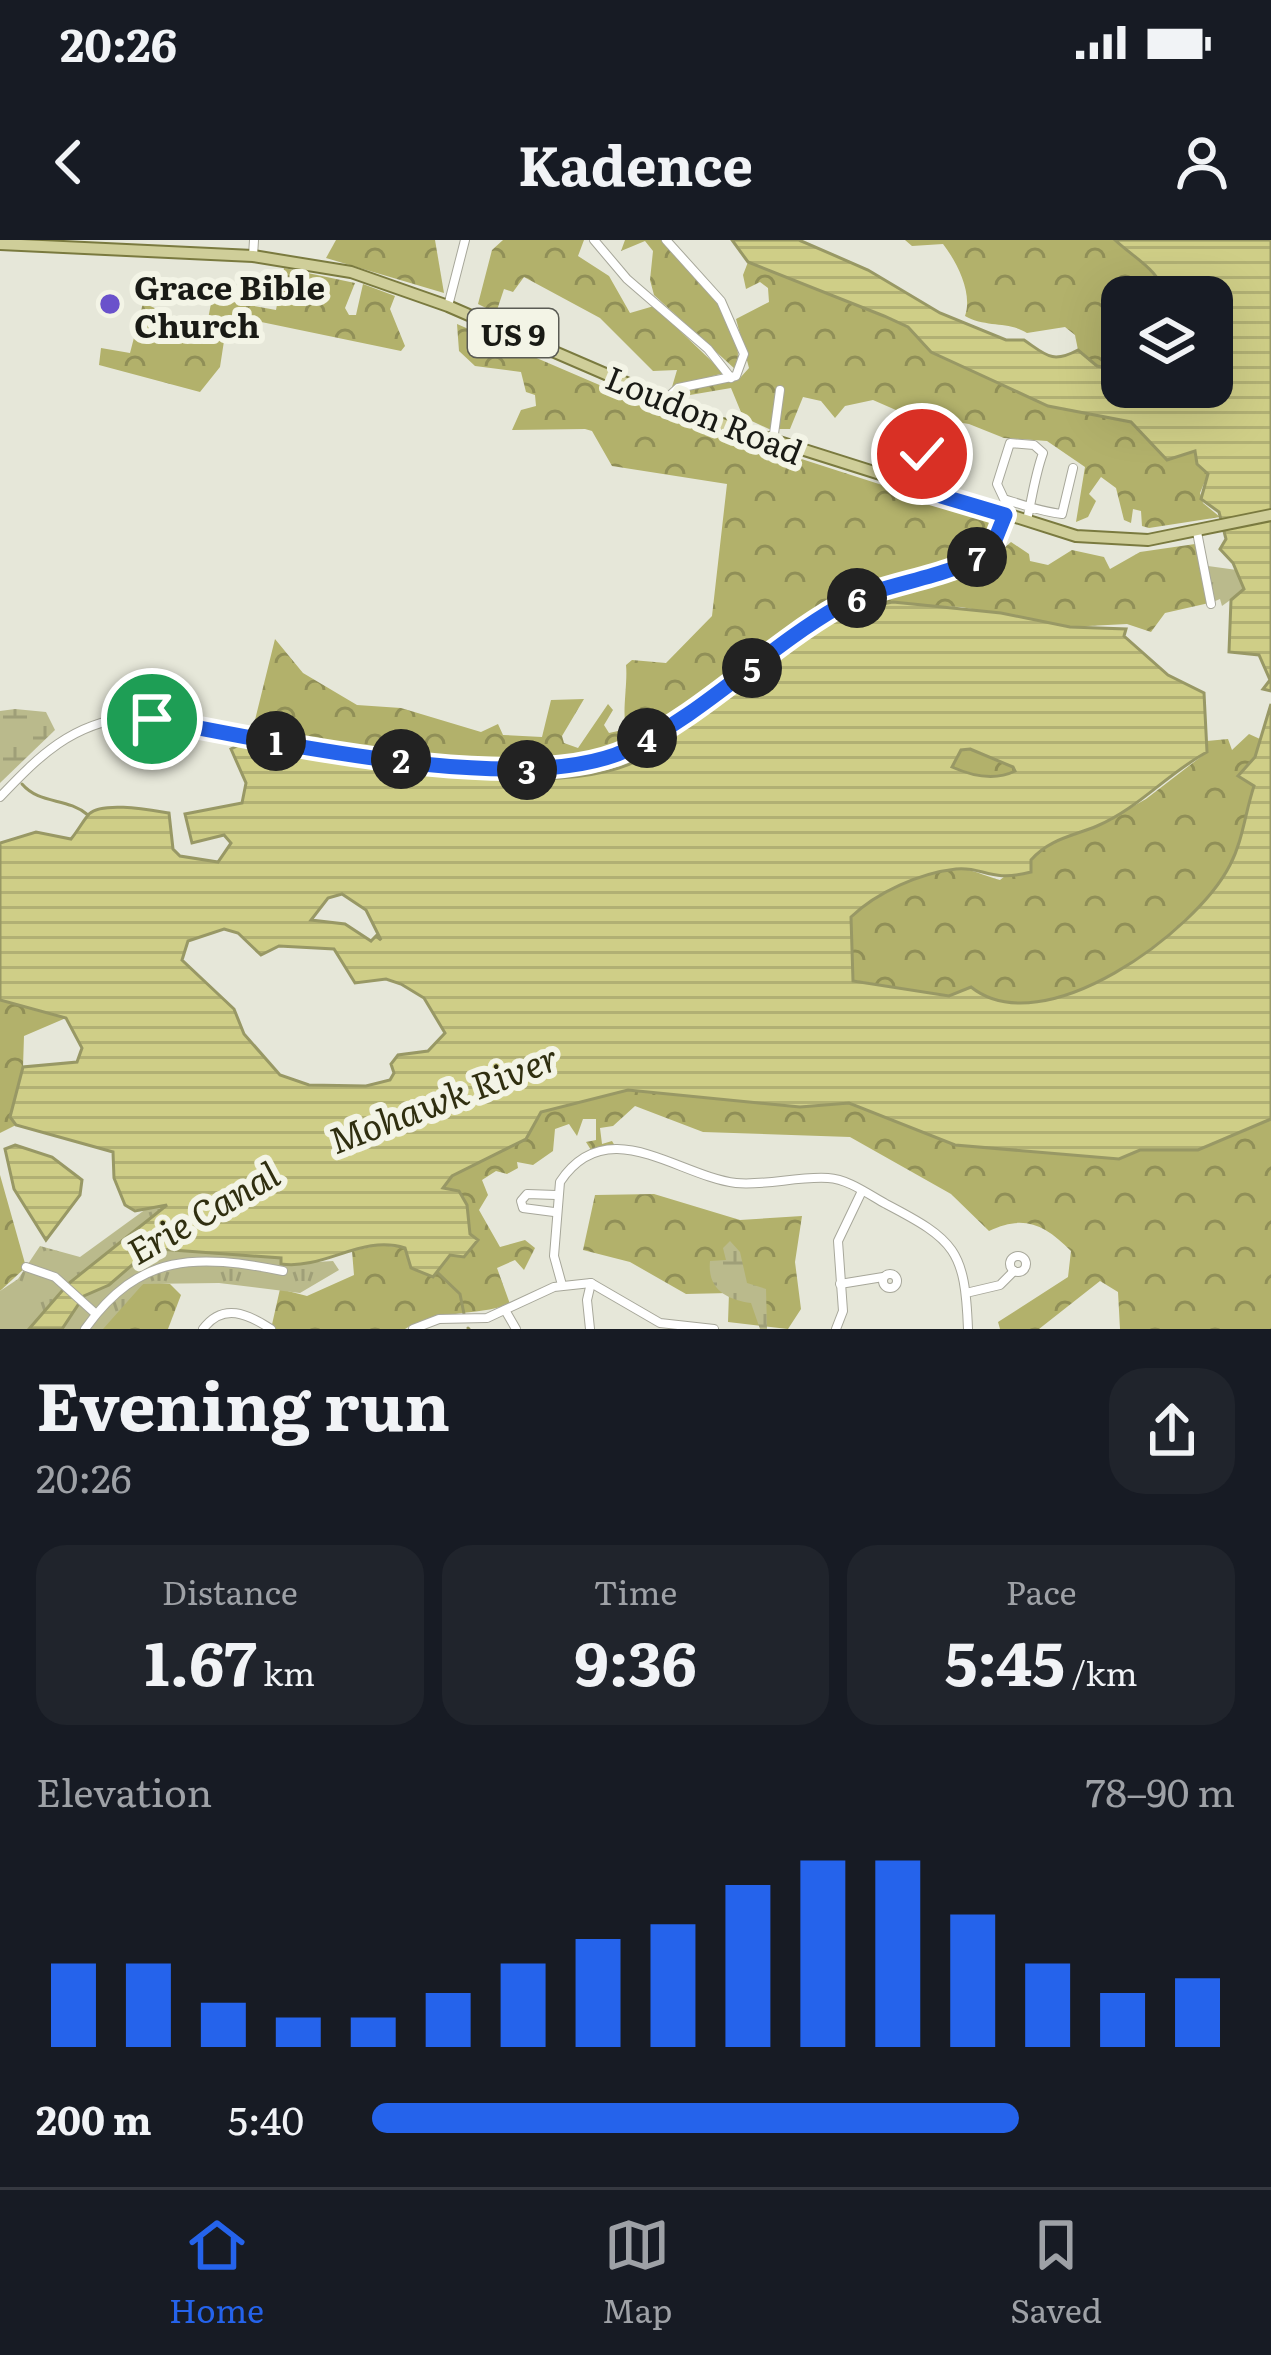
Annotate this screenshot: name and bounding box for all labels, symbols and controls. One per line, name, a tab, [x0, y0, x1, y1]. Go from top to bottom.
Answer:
text: 20:26	[60, 9, 177, 76]
text: Kadence	[518, 122, 753, 203]
icon: back	[36, 129, 102, 195]
icon: person	[1169, 129, 1235, 195]
place label: Grace Bible Church	[134, 261, 325, 348]
map controls	[1101, 276, 1233, 408]
button: layers	[1101, 276, 1233, 408]
marker: Grace Bible Church	[97, 291, 123, 317]
road number: US 9	[468, 309, 558, 357]
street label: Loudon Road	[599, 351, 811, 475]
pin	[871, 403, 973, 505]
icon: check	[889, 421, 955, 487]
pin: 7	[947, 527, 1007, 587]
text: 7	[968, 532, 986, 581]
pin: 6	[827, 568, 887, 628]
text: 6	[847, 573, 867, 622]
pin: 5	[722, 638, 782, 698]
text: 5	[743, 643, 761, 692]
pin	[101, 668, 203, 770]
icon: arrive	[119, 686, 185, 752]
pin: 4	[617, 708, 677, 768]
pin: 1	[246, 711, 306, 771]
text: 4	[637, 713, 657, 762]
text: 1	[269, 716, 283, 765]
pin: 2	[371, 729, 431, 789]
text: 2	[392, 734, 410, 783]
pin: 3	[497, 740, 557, 800]
text: 3	[518, 745, 536, 794]
water label: Mohawk River	[321, 1029, 565, 1165]
water label: Erie Canal	[116, 1146, 288, 1276]
text: Evening run	[36, 1353, 450, 1451]
button: share	[1109, 1368, 1235, 1494]
text: 20:26	[36, 1447, 132, 1505]
text: Distance	[162, 1566, 298, 1615]
text: Time	[594, 1566, 677, 1615]
text: Pace	[1006, 1566, 1077, 1615]
text: 1.67	[145, 1615, 257, 1704]
text: 9:36	[574, 1615, 697, 1704]
text: 5:45	[945, 1615, 1065, 1704]
text: km	[257, 1647, 315, 1696]
text: /km	[1065, 1647, 1138, 1696]
text: Elevation	[36, 1761, 212, 1819]
text: 78–90 m	[1086, 1761, 1235, 1819]
text: 200 m	[36, 2089, 152, 2147]
text: 5:40	[228, 2089, 304, 2147]
tab: Home	[169, 2212, 264, 2333]
tab: Map	[602, 2212, 672, 2333]
tab: Saved	[1010, 2212, 1102, 2333]

